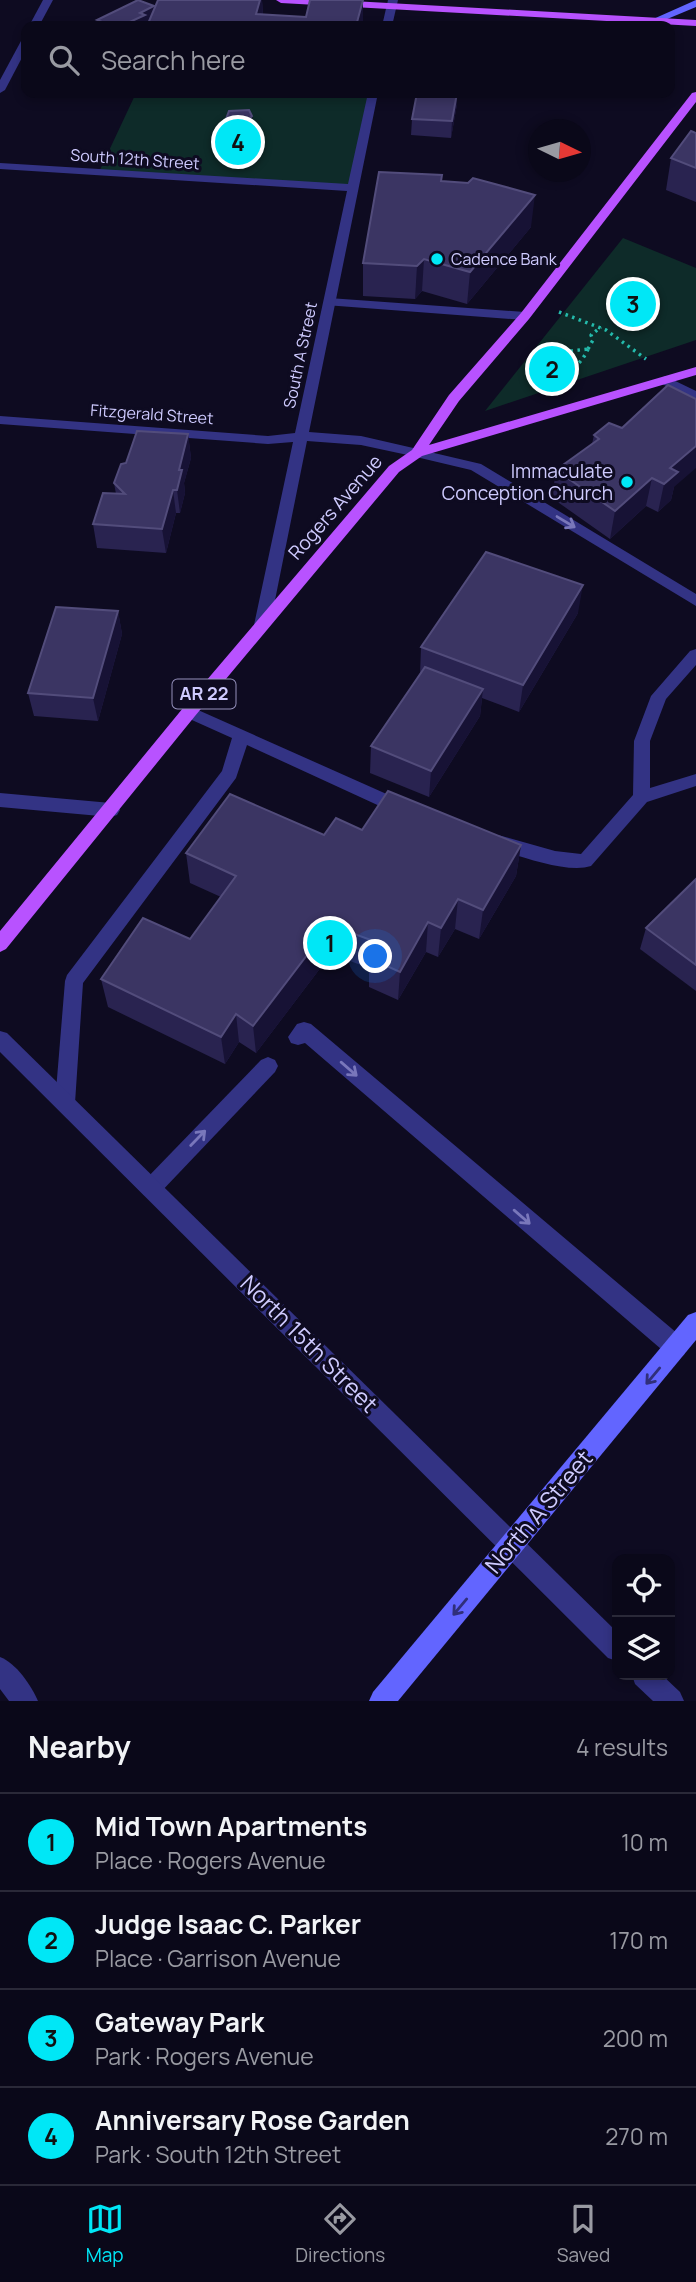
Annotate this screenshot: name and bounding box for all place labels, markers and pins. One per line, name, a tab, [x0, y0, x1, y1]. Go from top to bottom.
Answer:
pin: 4	[215, 116, 261, 168]
place label: Cadence Bank	[451, 248, 558, 270]
marker: Cadence Bank	[429, 251, 445, 267]
pin: 3	[610, 278, 656, 330]
pin: 2	[529, 343, 575, 395]
place label: Immaculate Conception Church	[442, 458, 613, 506]
marker: Immaculate Conception Church	[619, 474, 635, 490]
pin: 1	[307, 917, 353, 969]

